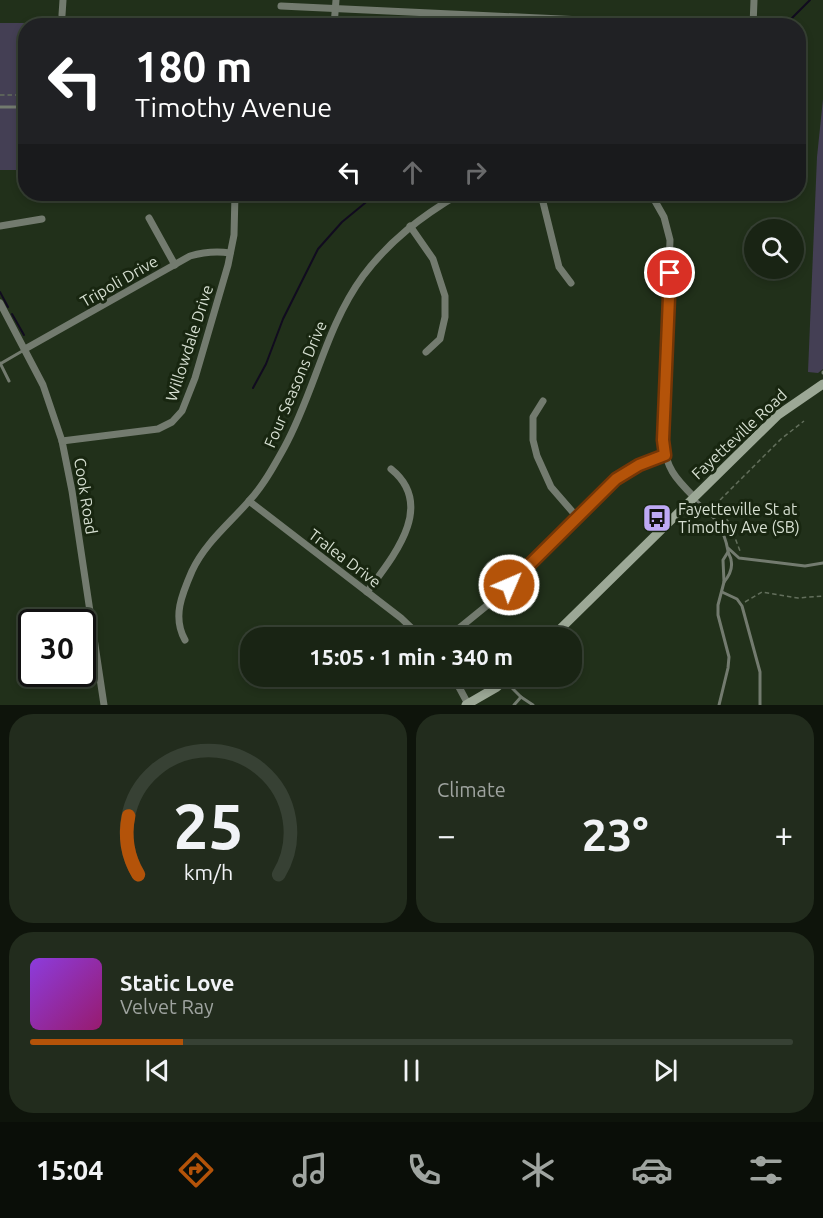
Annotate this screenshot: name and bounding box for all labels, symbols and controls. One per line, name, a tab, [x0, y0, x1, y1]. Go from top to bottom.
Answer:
icon: left	[36, 42, 114, 120]
text: 180 m	[135, 43, 252, 90]
text: Timothy Avenue	[135, 92, 332, 122]
icon: left	[333, 156, 366, 189]
icon: ahead	[396, 156, 429, 189]
icon: right	[459, 156, 492, 189]
map controls	[744, 219, 804, 279]
button: search	[744, 219, 804, 279]
pin	[644, 247, 695, 298]
street label: Tripoli Drive	[77, 252, 161, 310]
icon: arrive	[653, 256, 686, 289]
street label: Willowdale Drive	[162, 283, 216, 403]
street label: Four Seasons Drive	[260, 318, 330, 450]
street label: Fayetteville Road	[688, 385, 790, 483]
street label: Cook Road	[71, 456, 101, 536]
place label: Fayetteville St at Timothy Ave (SB)	[678, 500, 800, 537]
bus stop icon: Fayetteville St at Timothy Ave (SB)	[641, 502, 673, 534]
street label: Tralea Drive	[305, 525, 385, 591]
position arrow	[477, 553, 541, 617]
speed limit sign: 30	[18, 609, 96, 687]
text: 15:05 · 1 min · 340 m	[309, 644, 513, 669]
text: Climate	[437, 778, 506, 801]
text: 25	[173, 791, 243, 861]
text: 23°	[582, 809, 648, 860]
text: −	[437, 816, 456, 853]
text: +	[774, 816, 793, 853]
text: km/h	[183, 861, 233, 885]
text: Static Love	[120, 970, 235, 995]
text: Velvet Ray	[120, 995, 214, 1018]
icon: previous	[141, 1054, 174, 1087]
icon: pause	[395, 1054, 428, 1087]
icon: next	[649, 1054, 682, 1087]
icon: directions	[175, 1149, 217, 1191]
icon: music	[289, 1149, 331, 1191]
icon: phone	[403, 1149, 445, 1191]
icon: climate	[517, 1149, 559, 1191]
icon: car	[631, 1149, 673, 1191]
icon: filters	[745, 1149, 787, 1191]
text: 15:04	[36, 1155, 104, 1185]

